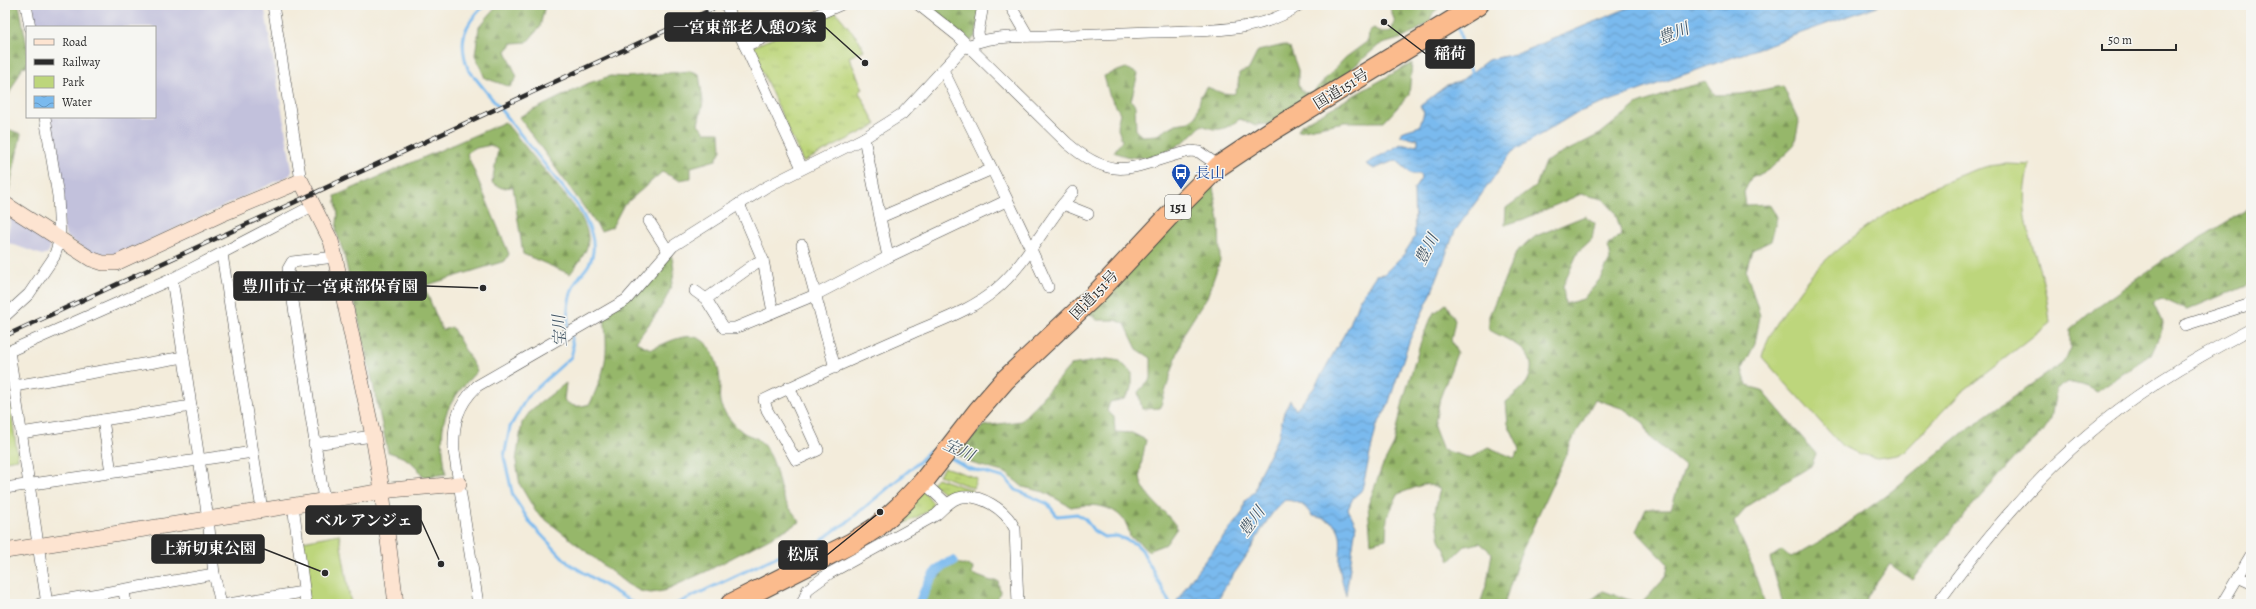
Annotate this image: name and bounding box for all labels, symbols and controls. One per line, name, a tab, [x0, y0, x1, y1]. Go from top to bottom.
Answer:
callout: 一宮東部老人憩の家	[665, 13, 825, 41]
text: 一宮東部老人憩の家	[673, 17, 817, 39]
water label: 豊川	[1654, 17, 1694, 50]
legend	[26, 26, 156, 118]
scale bar	[2102, 26, 2176, 52]
text: 50 m	[2108, 32, 2132, 48]
text: Road	[62, 34, 88, 50]
callout: 稲荷	[1426, 40, 1474, 68]
text: 稲荷	[1434, 43, 1466, 65]
text: Railway	[62, 54, 101, 70]
street label: 国道151号	[1310, 64, 1372, 114]
text: Park	[62, 74, 85, 90]
text: Water	[61, 94, 92, 110]
bus stop icon: 長山	[1170, 162, 1192, 190]
place label: 長山	[1195, 163, 1225, 183]
road number: 151	[1165, 195, 1191, 219]
water label: 豊川	[1410, 228, 1445, 269]
street label: 国道151号	[1065, 266, 1123, 324]
callout: 豊川市立一宮東部保育園	[234, 272, 426, 300]
text: 豊川市立一宮東部保育園	[242, 276, 418, 298]
water label: 宝川	[548, 312, 572, 348]
water label: 宝川	[939, 433, 980, 467]
water label: 豊川	[1233, 501, 1271, 541]
callout: ベル アンジェ	[306, 506, 421, 534]
text: ベル アンジェ	[315, 510, 413, 532]
callout: 上新切東公園	[152, 535, 264, 563]
text: 上新切東公園	[160, 538, 256, 560]
callout: 松原	[779, 541, 827, 569]
text: 松原	[787, 544, 819, 566]

